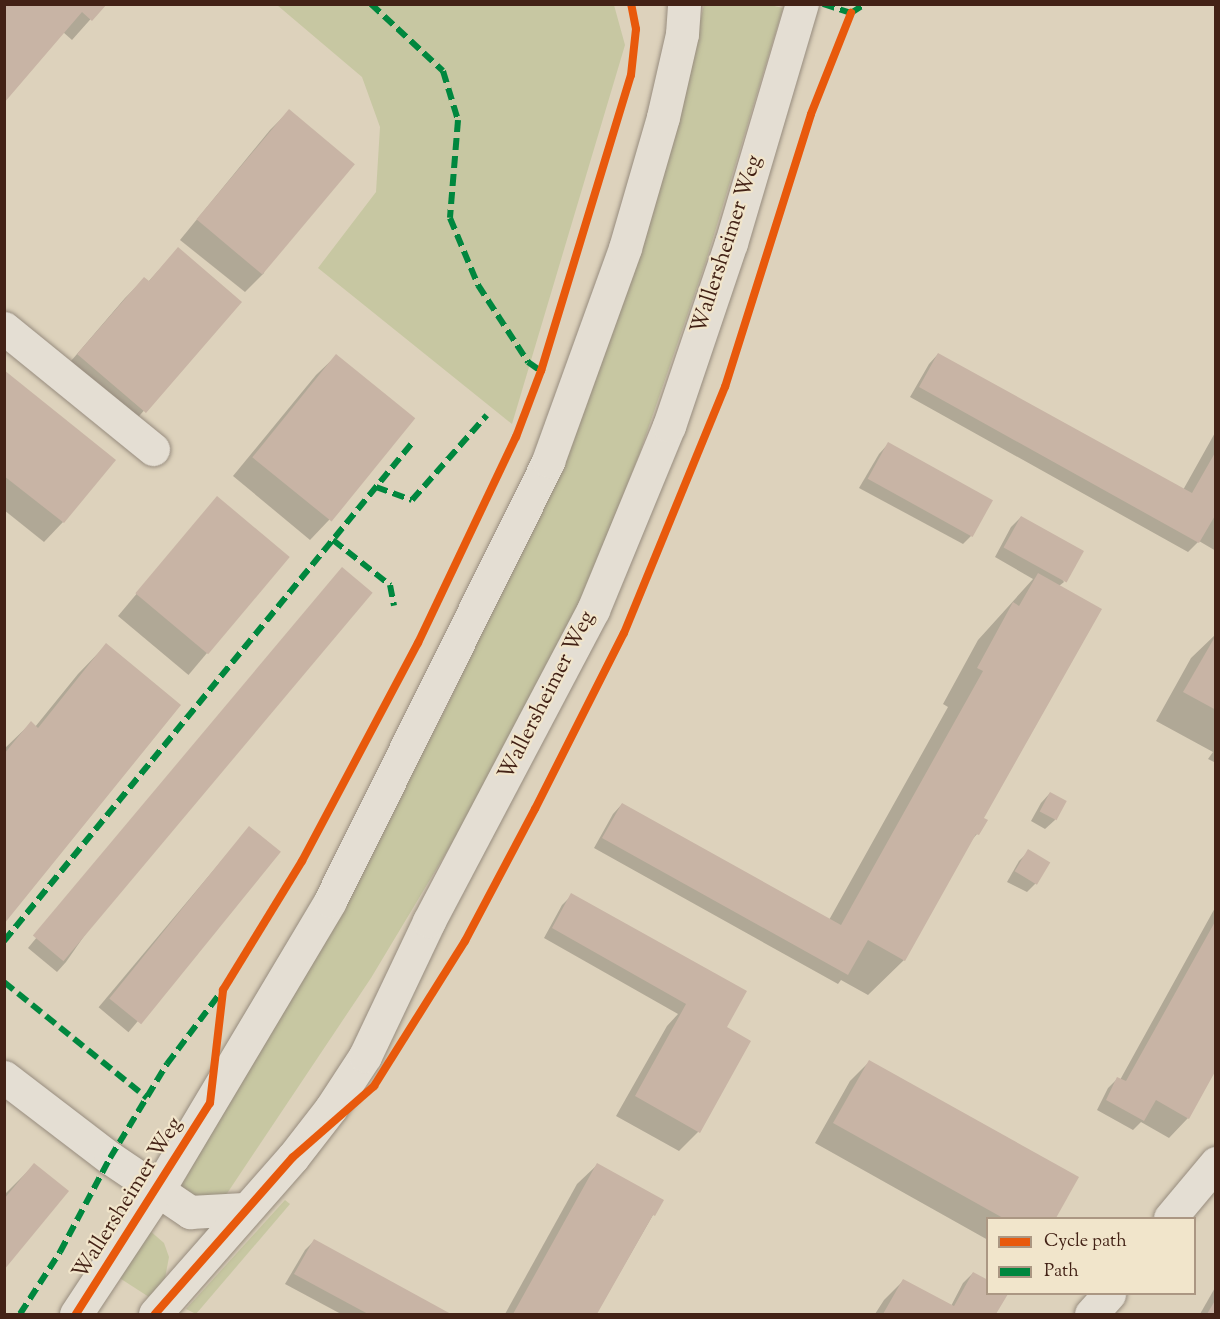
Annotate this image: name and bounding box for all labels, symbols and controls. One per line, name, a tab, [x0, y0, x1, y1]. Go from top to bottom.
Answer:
street label: Wallersheimer Weg	[687, 152, 769, 338]
street label: Wallersheimer Weg	[494, 607, 602, 785]
street label: Wallersheimer Weg	[68, 1113, 190, 1285]
legend	[986, 1217, 1196, 1295]
text: Cycle path	[1044, 1229, 1127, 1255]
text: Path	[1044, 1259, 1079, 1285]

